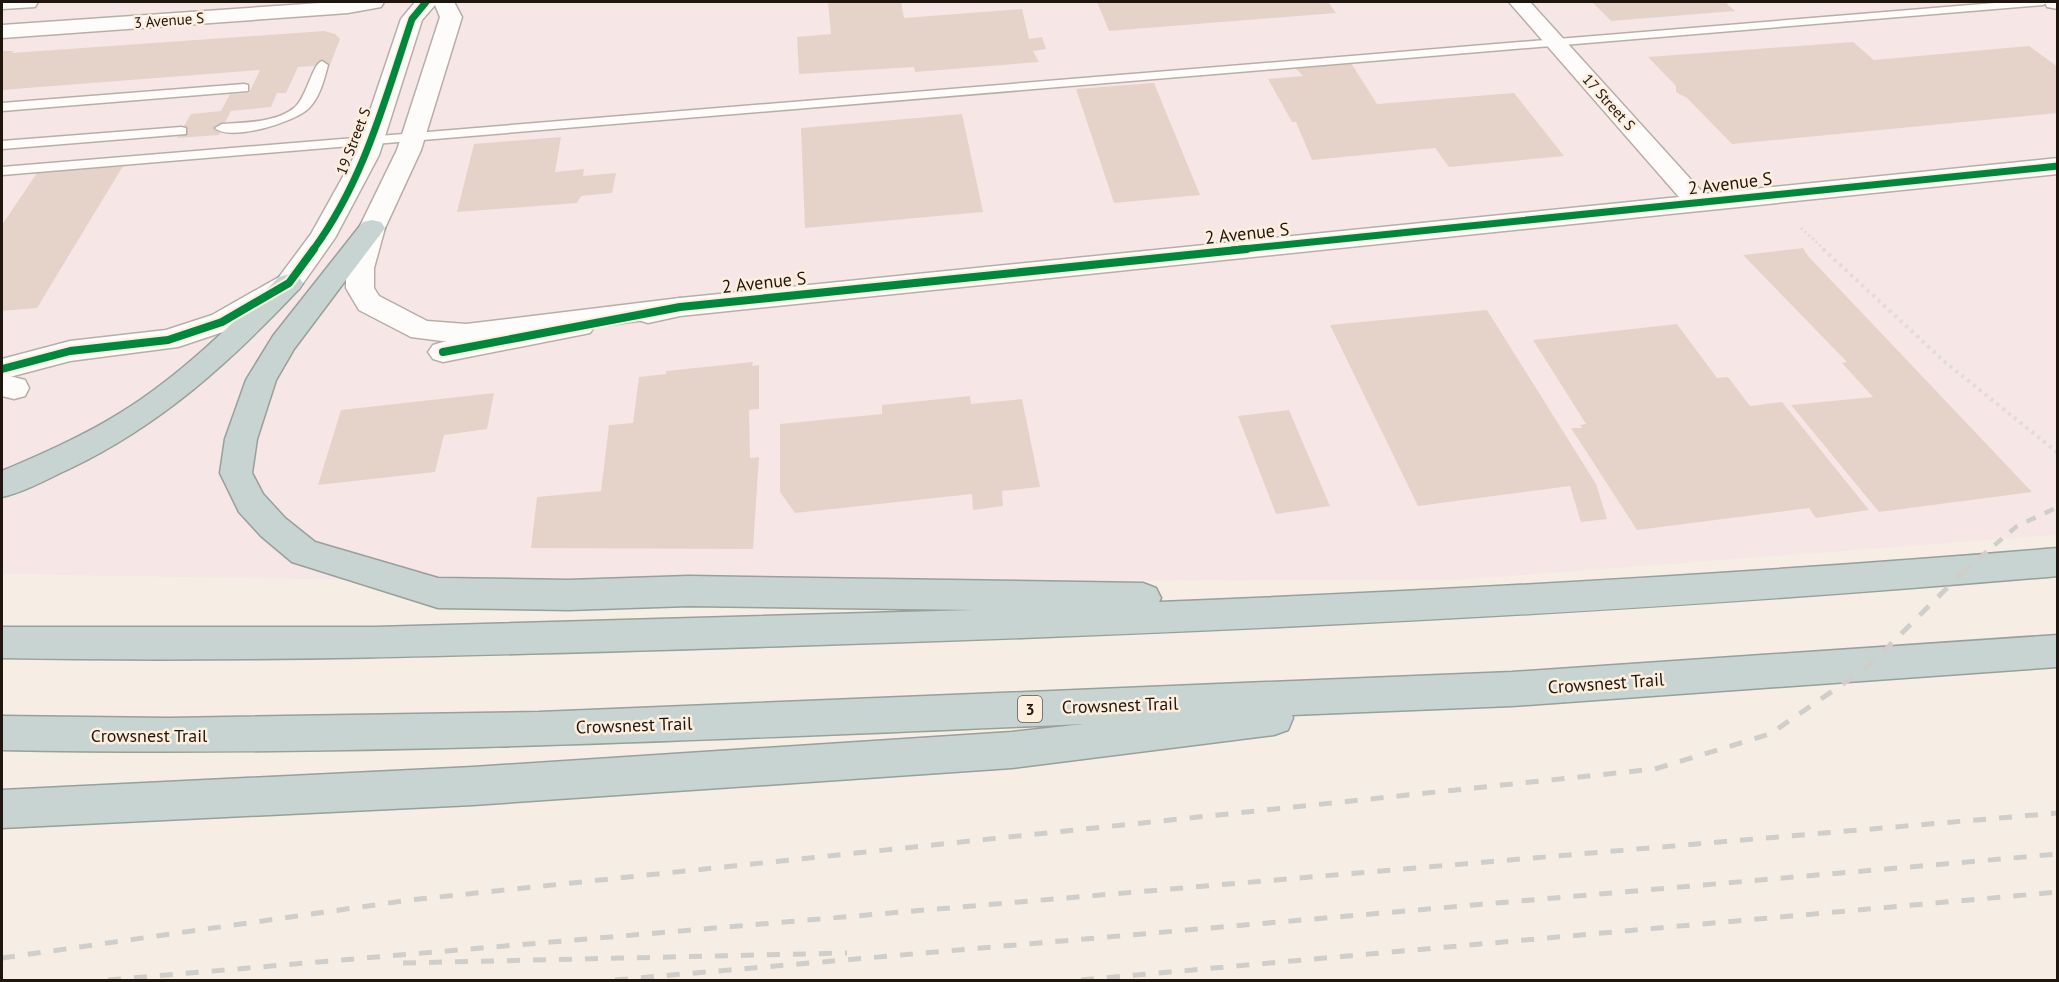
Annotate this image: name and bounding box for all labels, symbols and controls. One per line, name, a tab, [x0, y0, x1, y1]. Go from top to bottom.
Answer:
street label: 3 Avenue S	[133, 8, 205, 32]
street label: 17 Street S	[1579, 70, 1639, 134]
street label: 19 Street S	[331, 105, 375, 177]
street label: 2 Avenue S	[1687, 166, 1773, 200]
street label: 2 Avenue S	[1204, 217, 1290, 249]
street label: 2 Avenue S	[721, 266, 807, 298]
street label: Crowsnest Trail	[1547, 667, 1666, 699]
street label: Crowsnest Trail	[1061, 691, 1179, 719]
road number: 3	[1018, 696, 1042, 722]
street label: Crowsnest Trail	[575, 711, 693, 739]
street label: Crowsnest Trail	[91, 724, 208, 747]

